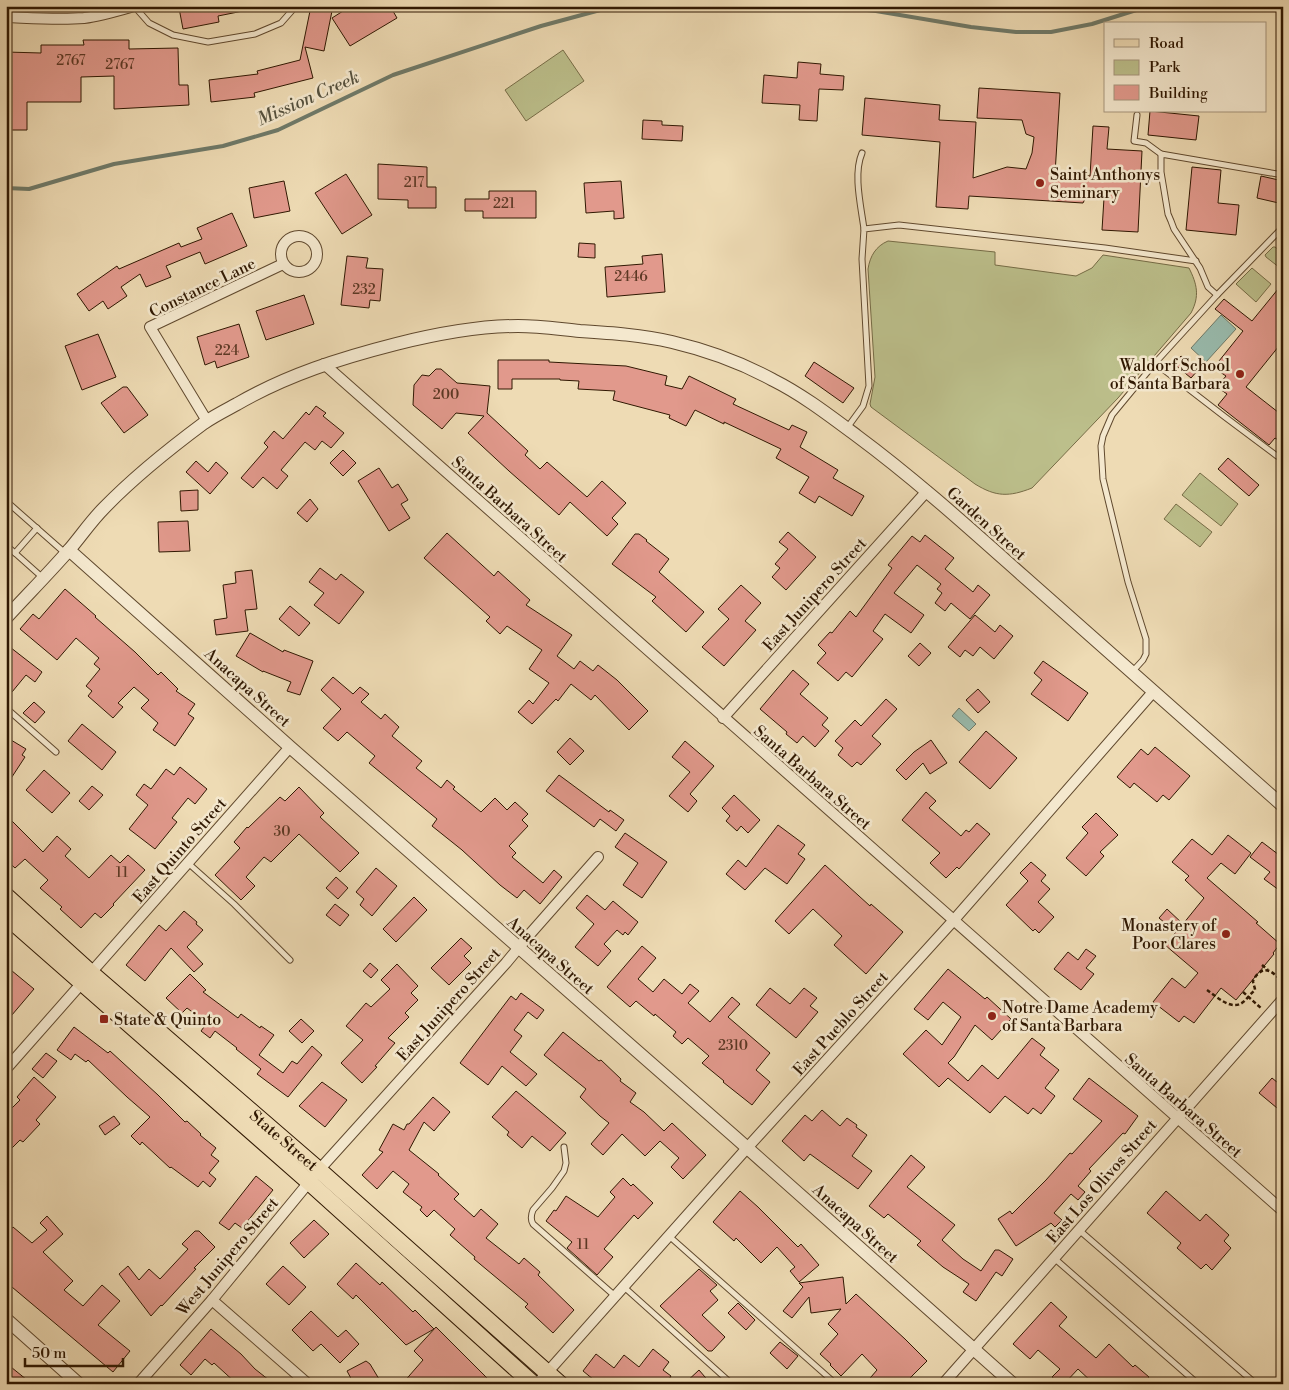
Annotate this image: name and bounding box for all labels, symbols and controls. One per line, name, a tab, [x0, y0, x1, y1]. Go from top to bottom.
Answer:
legend	[1104, 22, 1266, 112]
text: Road	[1149, 34, 1184, 53]
house number: 2767	[56, 52, 86, 70]
house number: 2767	[105, 56, 135, 74]
text: Park	[1149, 58, 1181, 77]
water label: Mission Creek	[253, 66, 363, 131]
text: Building	[1148, 84, 1208, 103]
place label: Saint Anthonys Seminary	[1050, 165, 1160, 203]
house number: 217	[404, 174, 424, 192]
marker: Saint Anthonys Seminary	[1034, 177, 1046, 189]
house number: 221	[493, 195, 515, 213]
street label: Constance Lane	[146, 253, 259, 322]
house number: 2446	[614, 268, 648, 286]
house number: 232	[352, 281, 376, 299]
house number: 224	[215, 342, 239, 360]
place label: Waldorf School of Santa Barbara	[1110, 356, 1231, 394]
marker: Waldorf School of Santa Barbara	[1234, 368, 1246, 380]
house number: 200	[433, 386, 459, 404]
street label: Santa Barbara Street	[447, 452, 572, 567]
street label: Garden Street	[942, 483, 1030, 565]
street label: East Junipero Street	[759, 534, 871, 656]
street label: Anacapa Street	[199, 643, 295, 732]
street label: Santa Barbara Street	[749, 721, 875, 834]
street label: East Quinto Street	[129, 794, 231, 907]
house number: 30	[273, 823, 291, 841]
house number: 11	[116, 864, 128, 882]
street label: Anacapa Street	[502, 912, 598, 999]
place label: Monastery of Poor Clares	[1121, 916, 1217, 954]
marker: Monastery of Poor Clares	[1220, 928, 1232, 940]
street label: East Junipero Street	[393, 944, 505, 1066]
street label: East Pueblo Street	[789, 967, 893, 1080]
place label: Notre Dame Academy of Santa Barbara	[1002, 998, 1158, 1036]
place label: State & Quinto	[114, 1010, 221, 1030]
marker: Notre Dame Academy of Santa Barbara	[986, 1010, 998, 1022]
marker: State & Quinto	[98, 1013, 110, 1025]
house number: 2310	[718, 1037, 748, 1055]
street label: Santa Barbara Street	[1120, 1049, 1246, 1162]
street label: State Street	[245, 1106, 322, 1176]
street label: East Los Olivos Street	[1042, 1115, 1161, 1248]
street label: Anacapa Street	[807, 1179, 903, 1268]
street label: West Junipero Street	[172, 1193, 283, 1321]
house number: 11	[577, 1236, 589, 1254]
scale bar	[25, 1335, 122, 1367]
text: 50 m	[32, 1344, 66, 1363]

